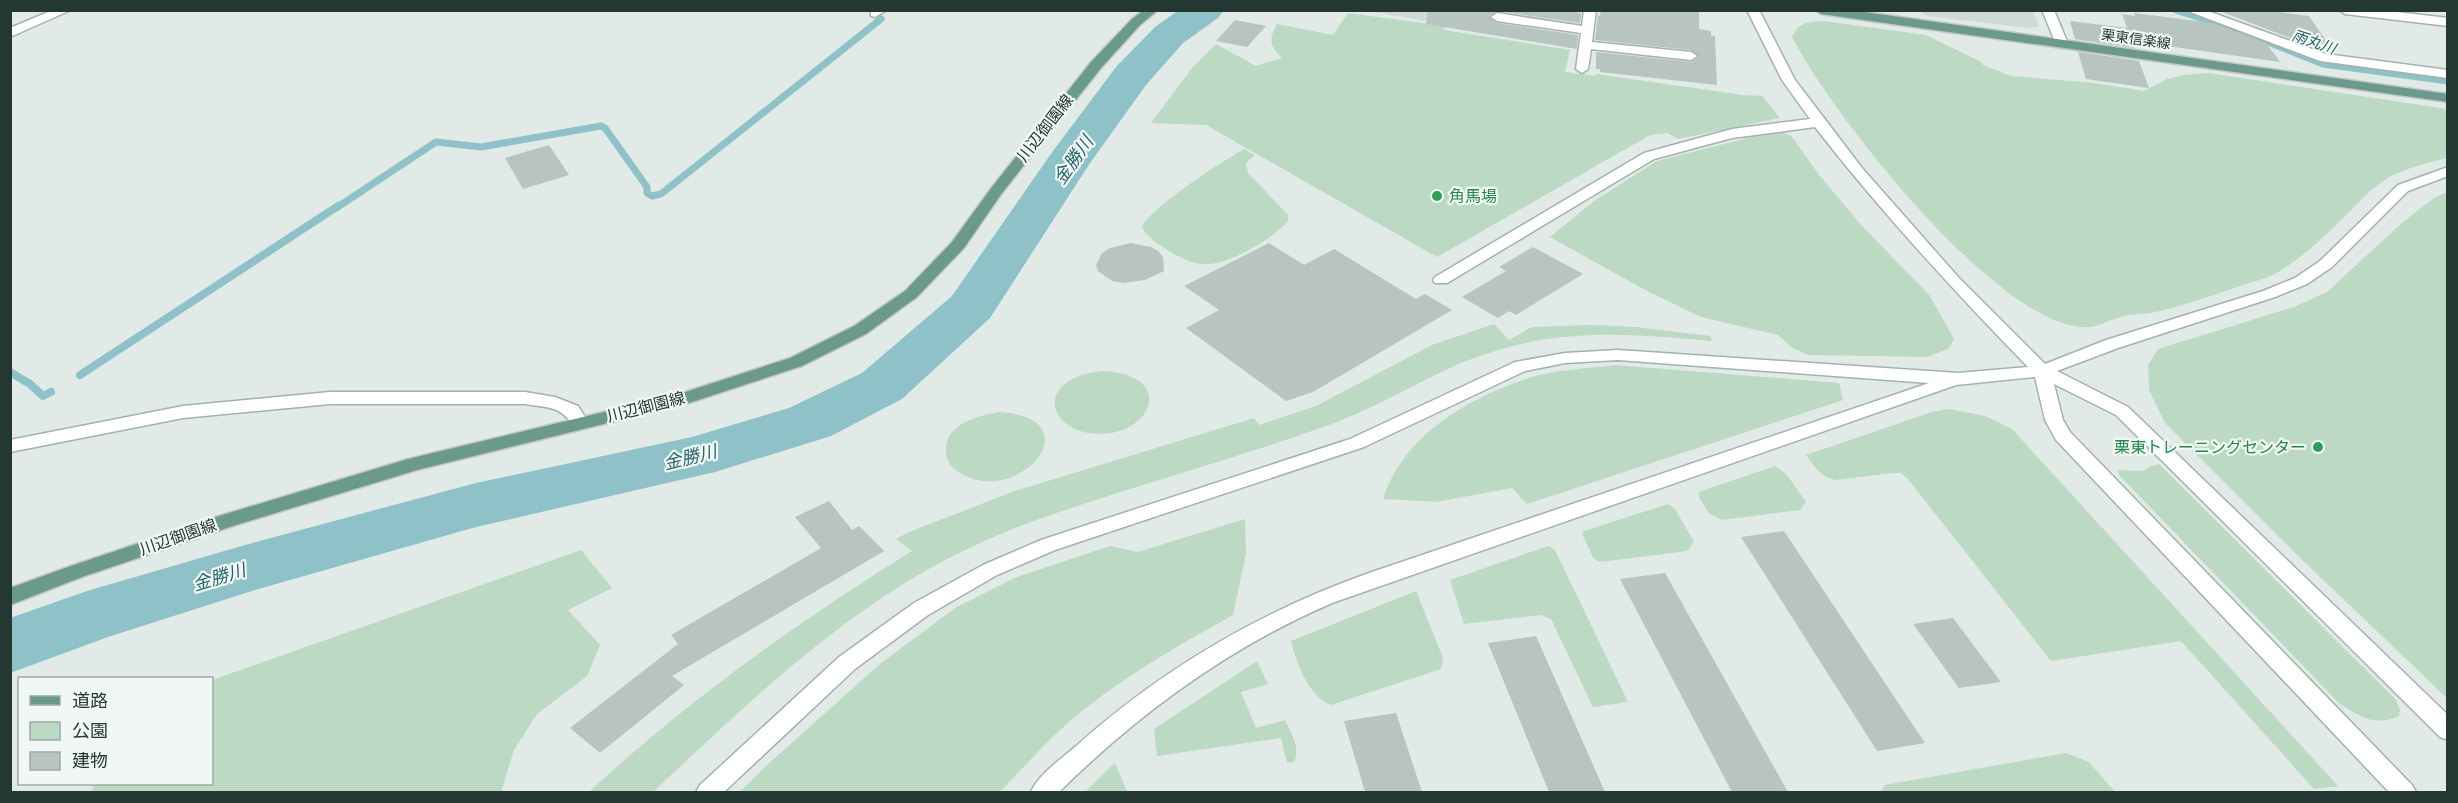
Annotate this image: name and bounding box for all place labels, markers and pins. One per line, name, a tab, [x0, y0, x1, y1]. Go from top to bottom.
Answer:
place label: 角馬場	[1449, 187, 1497, 206]
marker: 角馬場	[1430, 189, 1444, 203]
place label: 栗東トレーニングセンター	[2114, 438, 2306, 457]
marker: 栗東トレーニングセンター	[2311, 440, 2325, 454]

